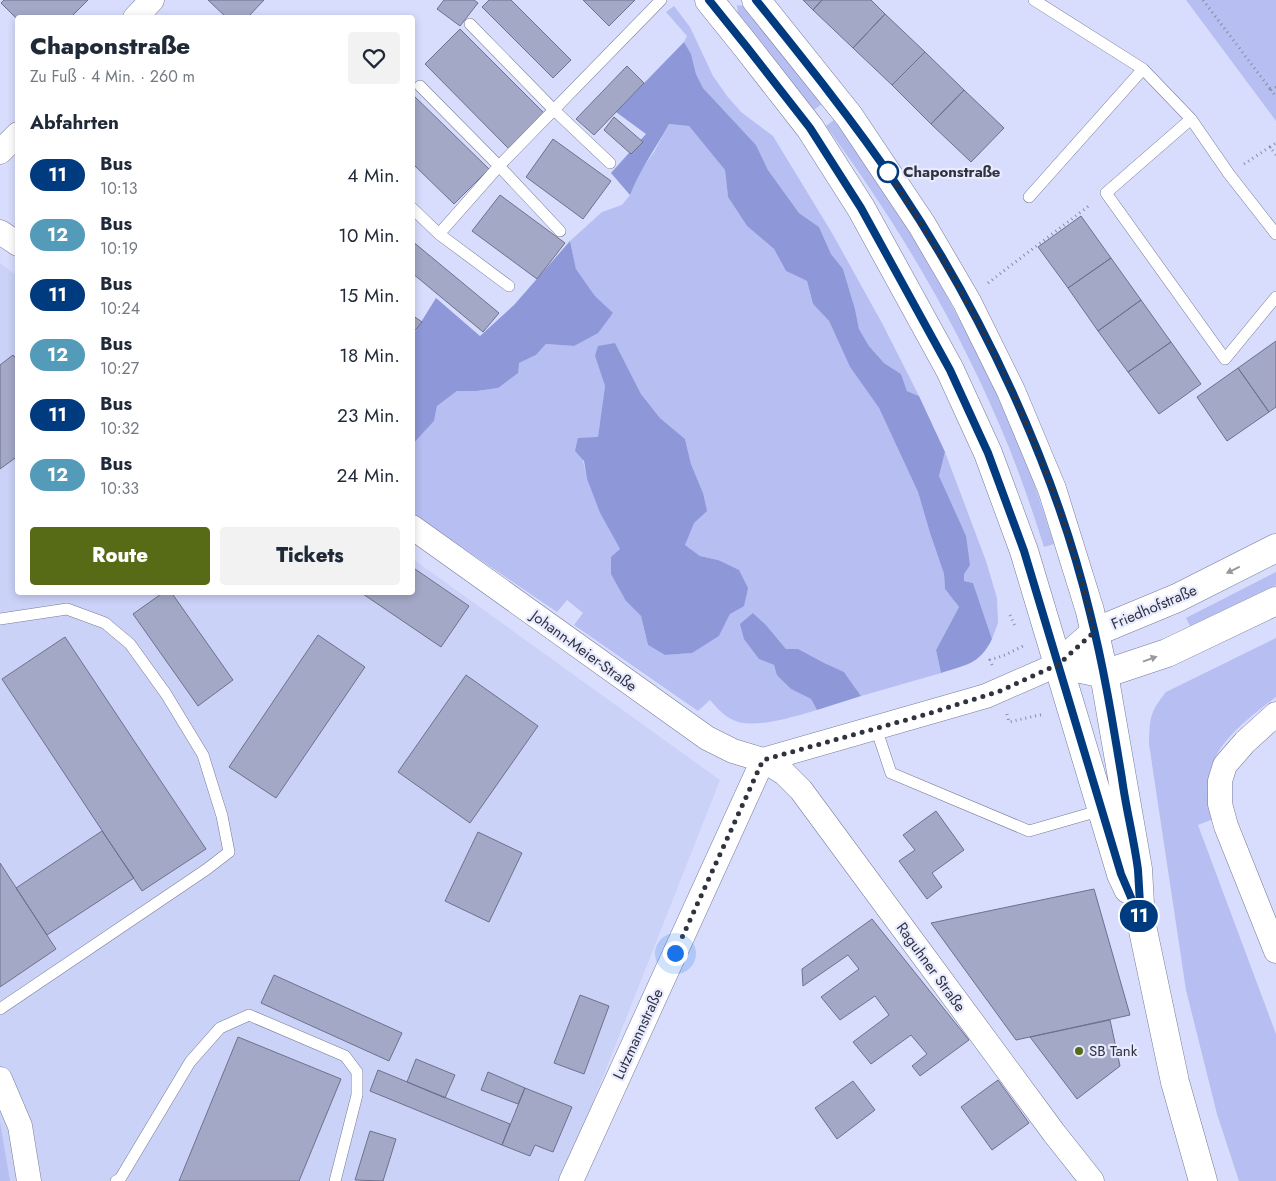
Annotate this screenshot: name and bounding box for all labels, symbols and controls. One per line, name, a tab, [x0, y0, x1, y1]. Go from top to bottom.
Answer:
text: Chaponstraße	[30, 28, 190, 63]
button: heart	[348, 32, 400, 84]
text: Zu Fuß · 4 Min. · 260 m	[30, 65, 195, 88]
text: Abfahrten	[30, 109, 119, 136]
text: Bus	[100, 150, 132, 177]
marker: Chaponstraße	[877, 161, 899, 183]
place label: Chaponstraße	[903, 161, 1001, 183]
text: 11	[48, 162, 67, 188]
text: 4 Min.	[347, 162, 400, 189]
text: 10:13	[100, 177, 138, 200]
text: Bus	[100, 210, 132, 237]
text: 12	[47, 222, 68, 248]
text: 10 Min.	[338, 222, 400, 249]
text: 10:19	[100, 237, 138, 260]
text: Bus	[100, 270, 132, 297]
text: 11	[48, 282, 67, 308]
text: 15 Min.	[339, 282, 400, 309]
text: 10:24	[100, 297, 140, 320]
text: Bus	[100, 330, 132, 357]
text: 12	[47, 342, 68, 368]
text: 18 Min.	[339, 342, 400, 369]
text: 10:27	[100, 357, 139, 380]
text: Bus	[100, 390, 132, 417]
text: 11	[48, 402, 67, 428]
text: 23 Min.	[337, 402, 400, 429]
text: 10:32	[100, 417, 139, 440]
text: Bus	[100, 450, 132, 477]
text: 12	[47, 462, 68, 488]
text: 24 Min.	[336, 462, 400, 489]
text: 10:33	[100, 477, 139, 500]
button: Route	[30, 527, 210, 585]
button: Tickets	[220, 527, 400, 585]
one-way arrow	[1226, 567, 1240, 575]
street label: Friedhofstraße	[1108, 579, 1200, 635]
street label: Johann-Meier-Straße	[525, 604, 642, 697]
one-way arrow	[1143, 655, 1158, 662]
line badge: 11	[1116, 900, 1162, 932]
text: 11	[1130, 903, 1148, 929]
street label: Raguhner Straße	[891, 918, 971, 1016]
your location	[663, 941, 688, 966]
street label: Lutzmannstraße	[607, 985, 669, 1083]
place label: SB Tank	[1089, 1040, 1138, 1062]
marker: SB Tank	[1073, 1045, 1085, 1057]

